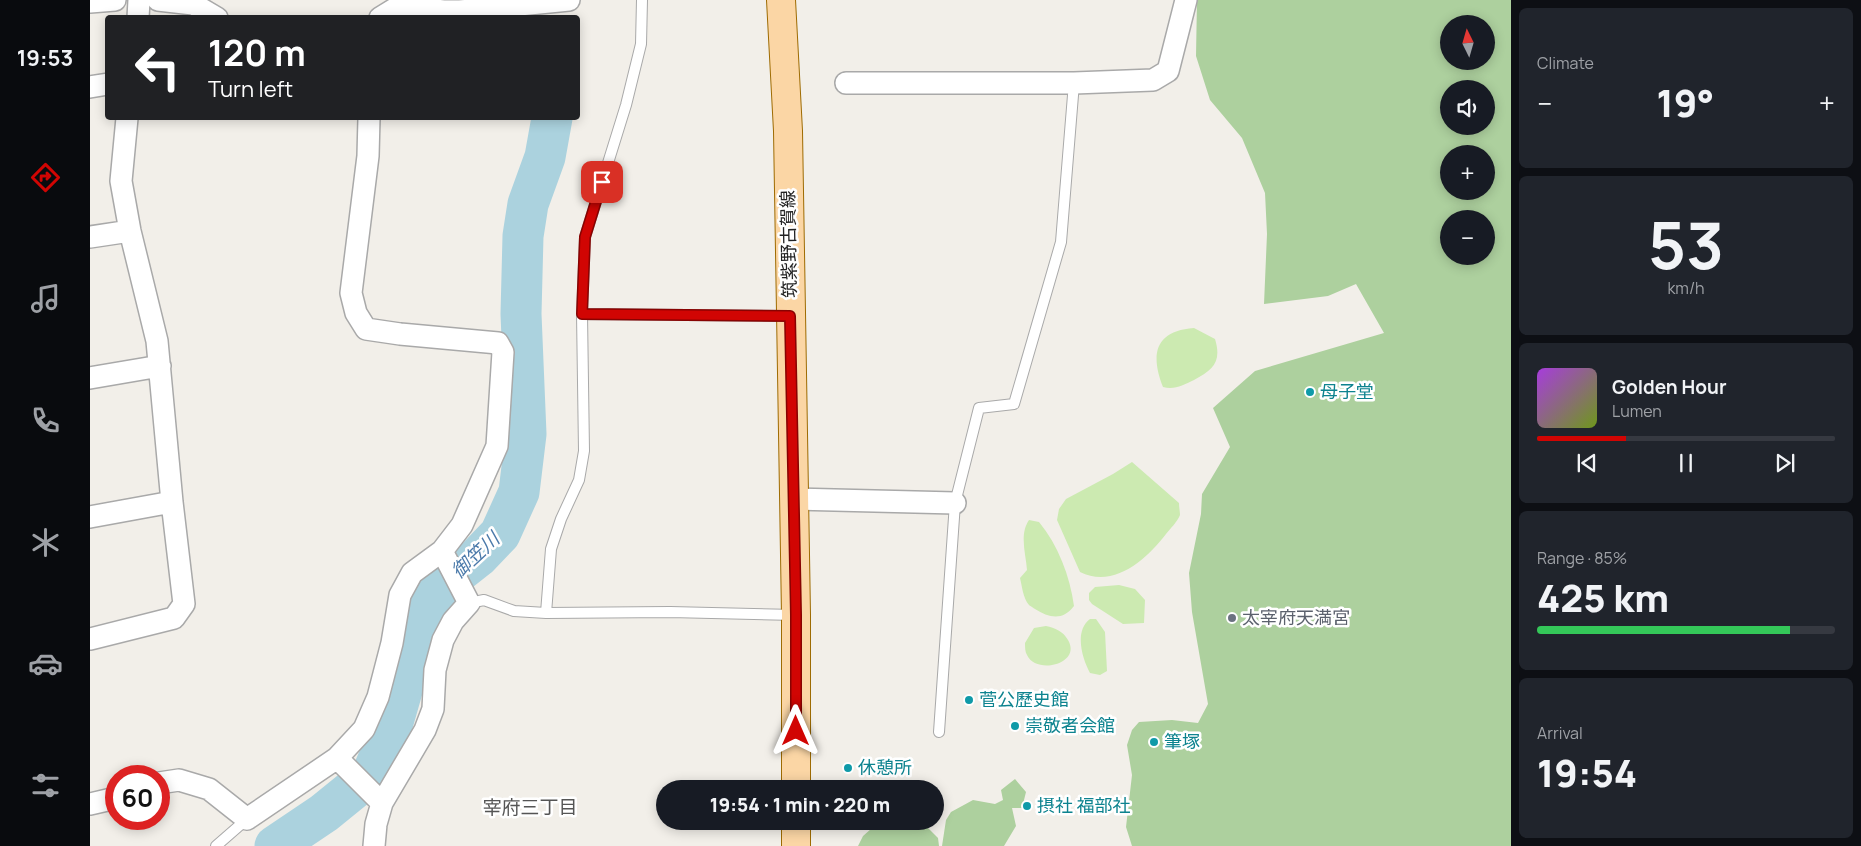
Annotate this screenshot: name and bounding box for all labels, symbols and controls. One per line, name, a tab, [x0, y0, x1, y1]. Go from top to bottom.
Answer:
north arrow	[1440, 15, 1495, 70]
map controls	[1440, 15, 1495, 265]
text: 120 m	[208, 29, 306, 77]
icon: left	[125, 35, 190, 100]
text: 19:53	[17, 43, 73, 73]
text: Climate	[1537, 52, 1594, 74]
text: Turn left	[208, 74, 293, 104]
text: 19°	[1656, 76, 1714, 128]
button: sound	[1440, 80, 1495, 135]
text: −	[1537, 84, 1552, 122]
text: +	[1819, 84, 1835, 122]
button: +	[1440, 145, 1495, 200]
icon: directions	[28, 160, 63, 195]
pin	[581, 161, 623, 203]
icon: arrive	[588, 168, 616, 196]
street label: 筑紫野古賀線	[775, 190, 801, 298]
text: 53	[1648, 200, 1724, 289]
button: −	[1440, 210, 1495, 265]
text: km/h	[1667, 277, 1705, 299]
icon: music	[28, 281, 63, 316]
text: Golden Hour	[1612, 374, 1726, 400]
place label: 母子堂	[1320, 379, 1374, 403]
marker: 母子堂	[1304, 386, 1316, 398]
text: Lumen	[1612, 400, 1662, 422]
icon: phone	[28, 403, 63, 438]
icon: previous	[1573, 449, 1601, 477]
icon: pause	[1672, 449, 1700, 477]
icon: next	[1771, 449, 1799, 477]
icon: climate	[28, 525, 63, 560]
water label: 御笠川	[445, 525, 506, 584]
text: Range · 85%	[1537, 547, 1627, 569]
text: 425 km	[1537, 571, 1669, 623]
place label: 太宰府天満宮	[1242, 605, 1350, 629]
marker: 太宰府天満宮	[1226, 612, 1238, 624]
icon: car	[28, 646, 63, 681]
place label: 菅公歷史館	[979, 687, 1069, 711]
marker: 菅公歷史館	[963, 694, 975, 706]
position arrow	[769, 704, 821, 756]
place label: 崇敬者会館	[1025, 713, 1115, 737]
marker: 崇敬者会館	[1009, 720, 1021, 732]
text: Arrival	[1537, 722, 1583, 744]
place label: 筆塚	[1164, 729, 1200, 753]
marker: 筆塚	[1148, 736, 1160, 748]
text: 19:54	[1537, 746, 1637, 798]
place label: 休憩所	[858, 755, 912, 779]
marker: 休憩所	[842, 762, 854, 774]
speed limit sign: 60	[105, 765, 170, 830]
icon: filters	[28, 768, 63, 803]
text: 19:54 · 1 min · 220 m	[710, 792, 890, 818]
place label: 摂社 福部社	[1037, 793, 1131, 817]
district label: 宰府三丁目	[482, 794, 578, 820]
marker: 摂社 福部社	[1021, 800, 1033, 812]

